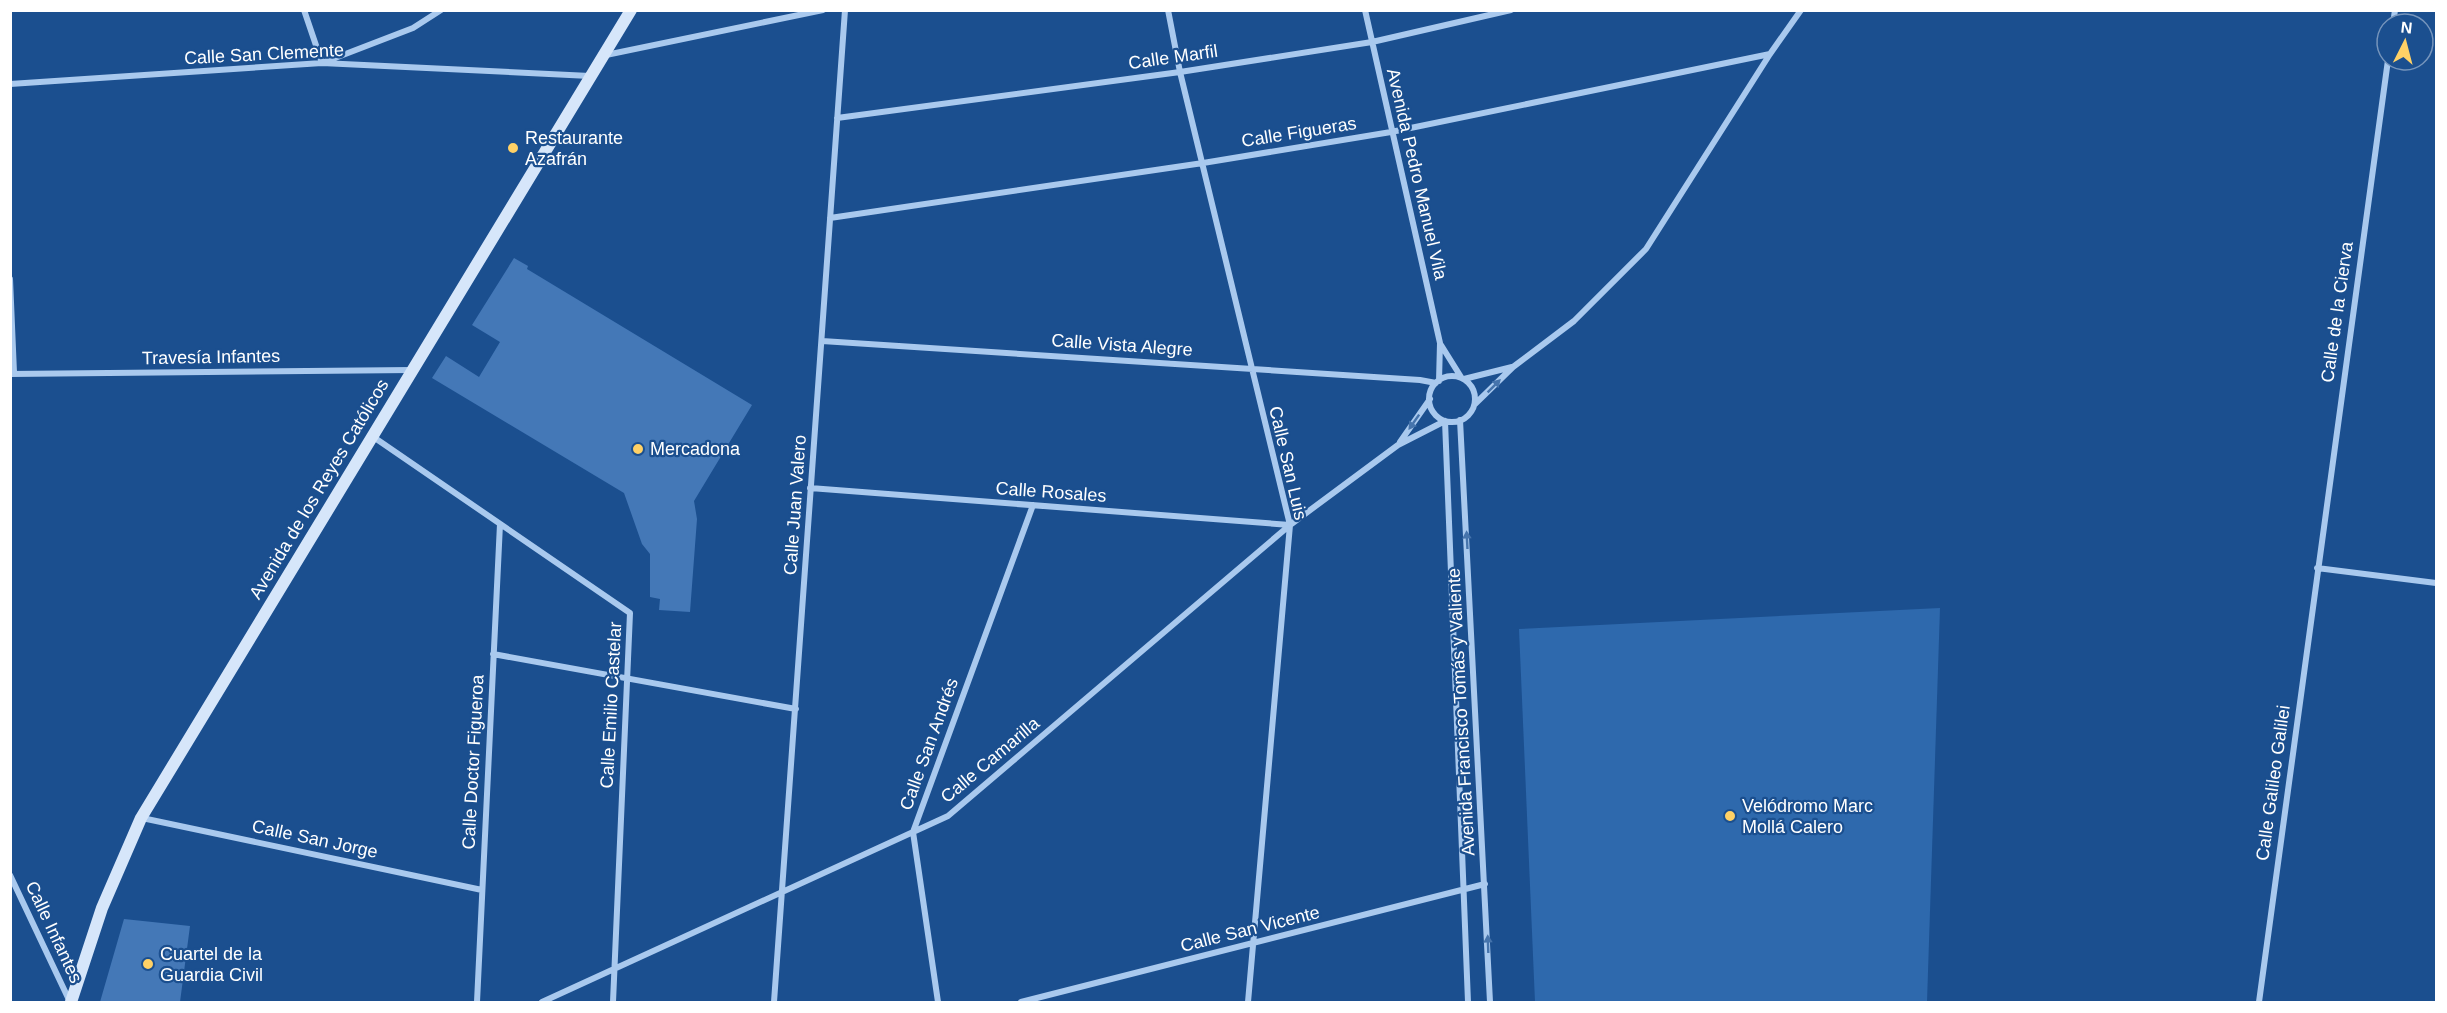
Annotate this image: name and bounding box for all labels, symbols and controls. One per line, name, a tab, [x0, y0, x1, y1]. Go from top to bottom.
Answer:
north arrow	[2375, 12, 2435, 72]
text: N	[2400, 19, 2413, 37]
street label: Calle San Clemente	[184, 40, 344, 68]
street label: Calle Marfil	[1127, 41, 1219, 73]
street label: Avenida Pedro Manuel Vila	[1383, 66, 1451, 283]
street label: Calle Figueras	[1240, 113, 1358, 151]
place label: Restaurante Azafrán	[525, 128, 623, 169]
marker: Restaurante Azafrán	[506, 141, 520, 155]
street label: Calle de la Cierva	[2317, 239, 2357, 384]
street label: Calle Vista Alegre	[1051, 330, 1193, 360]
street label: Travesía Infantes	[142, 346, 280, 368]
street label: Avenida de los Reyes Católicos	[245, 375, 393, 603]
one-way arrow	[1486, 379, 1500, 393]
street label: Calle San Luis	[1265, 404, 1311, 522]
one-way arrow	[1409, 414, 1420, 430]
street label: Calle Juan Valero	[780, 434, 810, 576]
place label: Mercadona	[650, 439, 741, 459]
marker: Mercadona	[631, 442, 645, 456]
street label: Calle Rosales	[995, 478, 1107, 506]
one-way arrow	[1462, 530, 1471, 549]
street label: Avenida Francisco Tomás y Valiente	[1443, 568, 1479, 856]
street label: Calle Emilio Castelar	[597, 621, 625, 789]
street label: Calle Doctor Figueroa	[458, 673, 488, 850]
street label: Calle San Andrés	[896, 675, 962, 813]
street label: Calle Galileo Galilei	[2252, 704, 2294, 862]
street label: Calle Camarilla	[937, 712, 1044, 807]
place label: Velódromo Marc Mollá Calero	[1742, 796, 1873, 837]
marker: Velódromo Marc Mollá Calero	[1723, 809, 1737, 823]
street label: Calle San Jorge	[250, 816, 380, 862]
street label: Calle Infantes	[22, 878, 86, 986]
street label: Calle San Vicente	[1178, 902, 1322, 956]
one-way arrow	[1483, 935, 1492, 954]
place label: Cuartel de la Guardia Civil	[160, 944, 263, 985]
marker: Cuartel de la Guardia Civil	[141, 957, 155, 971]

